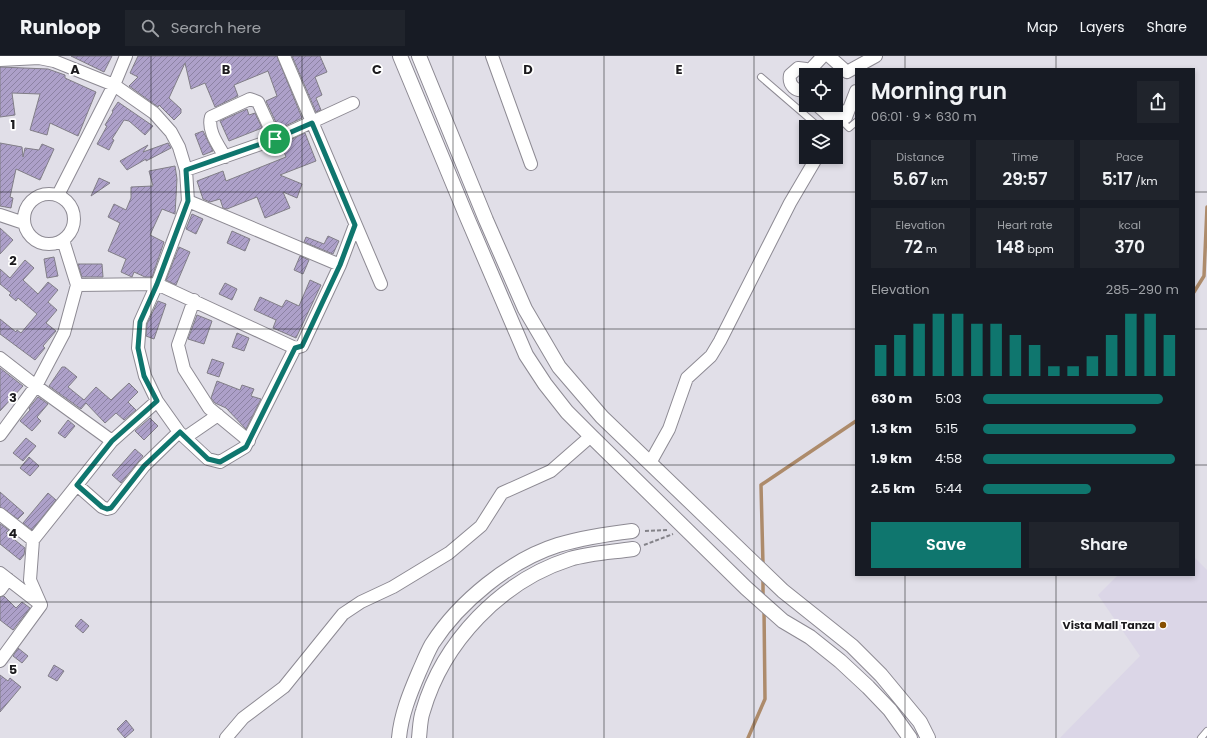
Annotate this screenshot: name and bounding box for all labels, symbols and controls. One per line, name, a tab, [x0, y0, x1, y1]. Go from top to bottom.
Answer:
search box	[125, 10, 405, 46]
text: Runloop	[20, 14, 101, 41]
icon: search	[139, 17, 161, 39]
text: Search here	[171, 17, 261, 38]
text: Map	[1027, 17, 1058, 37]
text: Layers	[1080, 17, 1124, 37]
text: Share	[1146, 17, 1187, 37]
text: A	[70, 60, 80, 79]
text: B	[222, 60, 231, 79]
text: C	[372, 60, 382, 79]
text: D	[523, 60, 533, 79]
text: E	[675, 60, 683, 79]
map controls	[799, 68, 843, 164]
button: locate	[799, 68, 843, 112]
text: Morning run	[871, 76, 1007, 107]
button: share	[1137, 81, 1179, 123]
text: 06:01 · 9 × 630 m	[871, 107, 977, 126]
text: 1	[11, 115, 15, 134]
button: layers	[799, 120, 843, 164]
pin	[258, 122, 292, 156]
icon: arrive	[264, 128, 286, 150]
text: Distance	[896, 149, 944, 165]
text: Time	[1012, 149, 1038, 165]
text: Pace	[1116, 149, 1143, 165]
text: 5.67	[893, 167, 928, 191]
text: 29:57	[1002, 167, 1048, 191]
text: 5:17	[1102, 167, 1133, 191]
text: km	[928, 173, 948, 189]
text: /km	[1133, 173, 1158, 189]
text: Elevation	[896, 217, 945, 233]
text: Heart rate	[997, 217, 1053, 233]
text: kcal	[1118, 217, 1141, 233]
text: 72	[904, 235, 923, 259]
text: 148	[996, 235, 1025, 259]
text: 370	[1114, 235, 1145, 259]
text: m	[923, 241, 937, 257]
text: bpm	[1025, 241, 1054, 257]
text: 2	[9, 251, 17, 270]
text: Elevation	[871, 280, 930, 299]
text: 285–290 m	[1106, 280, 1179, 299]
text: 3	[9, 388, 17, 407]
text: 630 m	[871, 389, 912, 408]
text: 5:03	[935, 389, 962, 408]
text: 1.3 km	[871, 419, 912, 438]
text: 5:15	[935, 419, 958, 438]
text: 1.9 km	[871, 449, 912, 468]
text: 4:58	[935, 449, 962, 468]
text: 2.5 km	[871, 479, 915, 498]
text: 5:44	[935, 479, 962, 498]
button: Save	[871, 522, 1021, 568]
button: Share	[1029, 522, 1179, 568]
text: 4	[9, 524, 18, 543]
place label: Vista Mall Tanza	[1063, 617, 1155, 633]
marker: Vista Mall Tanza	[1158, 620, 1168, 630]
text: 5	[9, 660, 17, 679]

